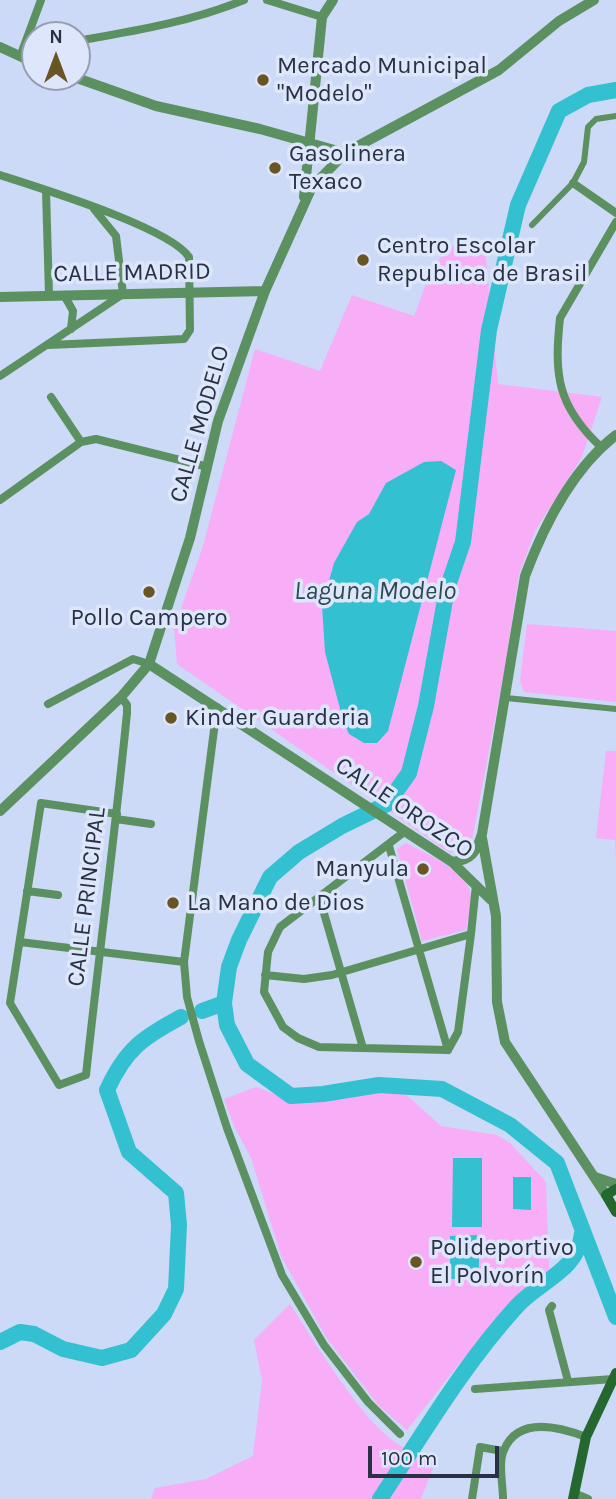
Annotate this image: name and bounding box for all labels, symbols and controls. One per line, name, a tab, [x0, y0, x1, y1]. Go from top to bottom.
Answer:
north arrow	[21, 21, 91, 91]
text: N	[49, 26, 63, 48]
place label: Mercado Municipal "Modelo"	[277, 52, 487, 108]
marker: Mercado Municipal "Modelo"	[255, 72, 271, 88]
place label: Gasolinera Texaco	[289, 140, 406, 196]
marker: Gasolinera Texaco	[267, 160, 283, 176]
place label: Centro Escolar Republica de Brasil	[377, 232, 588, 288]
marker: Centro Escolar Republica de Brasil	[355, 252, 371, 268]
street label: CALLE MADRID	[53, 257, 211, 289]
street label: CALLE MODELO	[164, 342, 236, 506]
water label: Laguna Modelo	[294, 576, 456, 608]
marker: Pollo Campero	[141, 584, 157, 600]
place label: Pollo Campero	[70, 604, 228, 632]
place label: Kinder Guarderia	[185, 704, 370, 732]
marker: Kinder Guarderia	[163, 710, 179, 726]
street label: CALLE OROZCO	[330, 751, 478, 865]
street label: CALLE PRINCIPAL	[62, 806, 112, 988]
place label: Manyula	[315, 855, 409, 883]
marker: Manyula	[415, 861, 431, 877]
place label: La Mano de Dios	[187, 889, 365, 917]
marker: La Mano de Dios	[165, 895, 181, 911]
place label: Polideportivo El Polvorín	[430, 1234, 574, 1290]
marker: Polideportivo El Polvorín	[408, 1254, 424, 1270]
scale bar	[371, 1432, 502, 1476]
text: 100 m	[381, 1446, 438, 1470]

